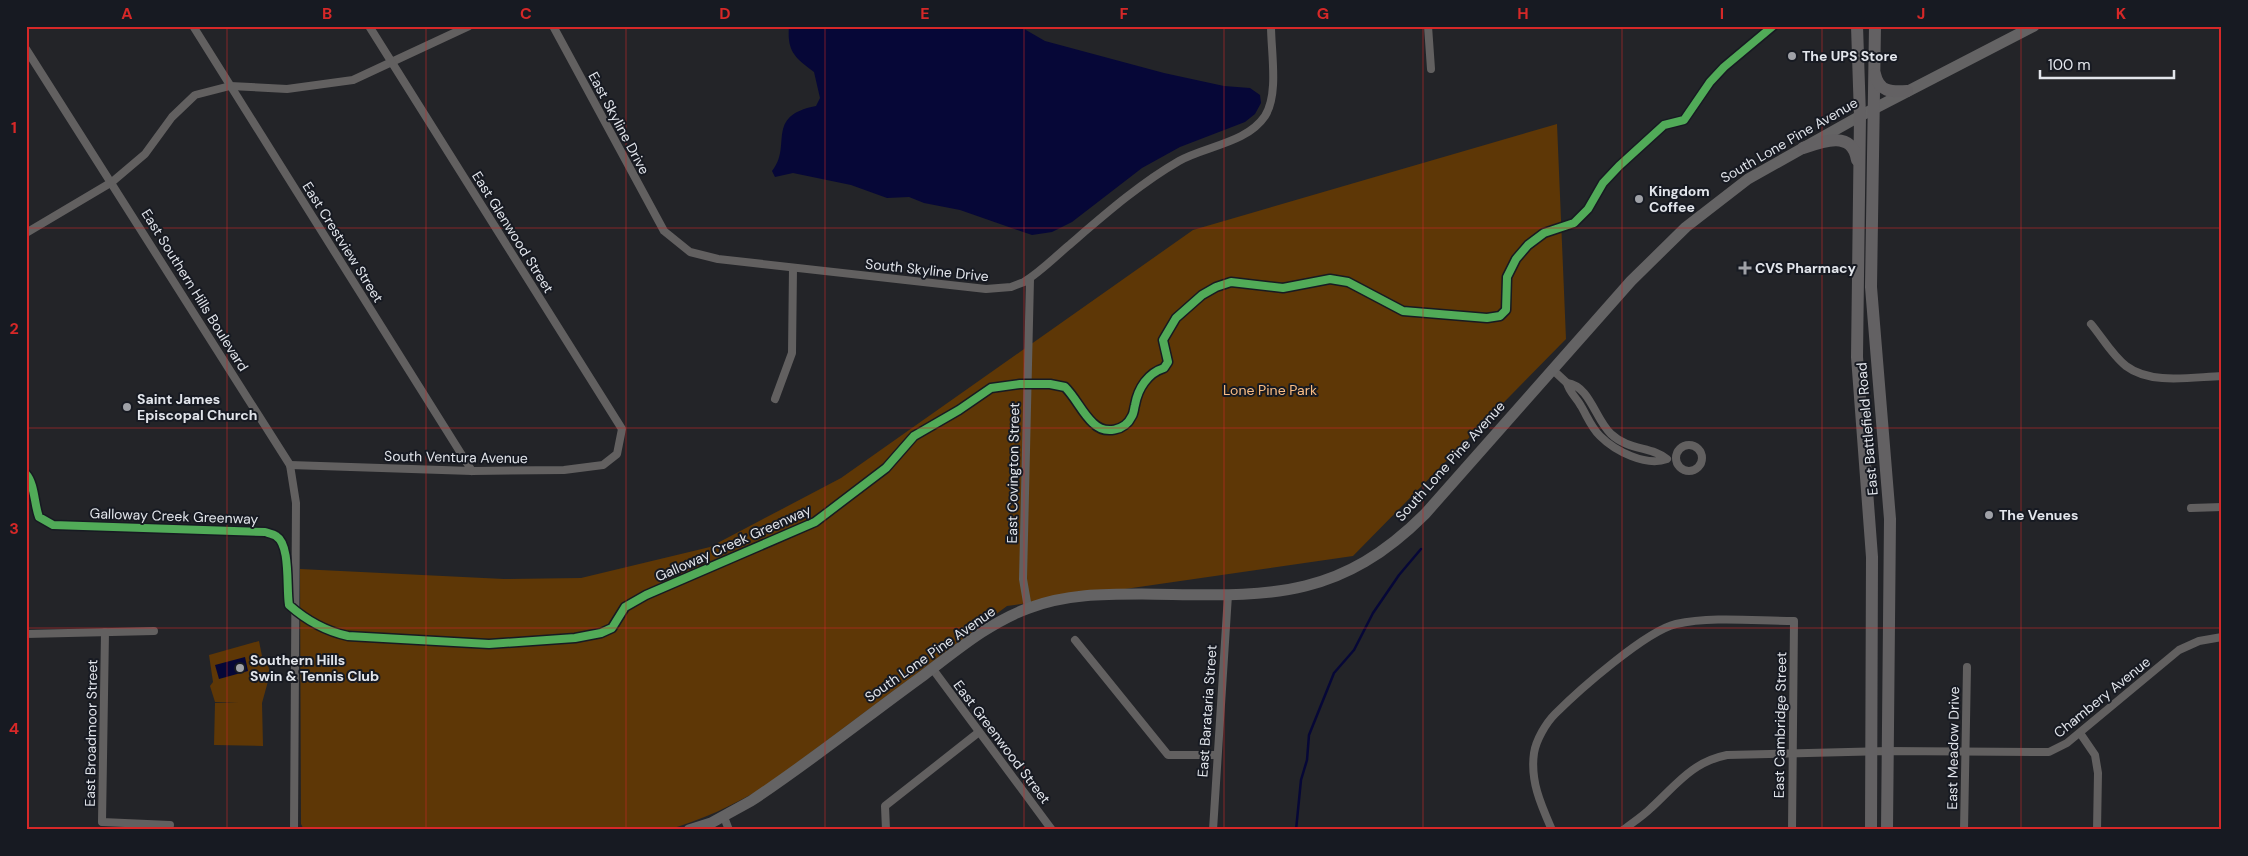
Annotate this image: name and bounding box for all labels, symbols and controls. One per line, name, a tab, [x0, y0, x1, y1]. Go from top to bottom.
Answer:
text: A	[121, 3, 133, 24]
text: B	[322, 3, 332, 24]
text: C	[520, 3, 532, 24]
text: D	[719, 3, 731, 24]
text: E	[920, 3, 930, 24]
text: F	[1120, 3, 1129, 24]
text: G	[1317, 3, 1329, 24]
text: H	[1517, 3, 1529, 24]
text: I	[1720, 3, 1724, 24]
text: J	[1917, 3, 1925, 24]
text: K	[2116, 3, 2127, 24]
place label: The UPS Store	[1802, 47, 1898, 65]
scale bar	[2040, 48, 2174, 80]
marker: The UPS Store	[1786, 50, 1798, 62]
text: 100 m	[2048, 55, 2091, 75]
street label: East Skyline Drive	[584, 69, 654, 177]
street label: South Lone Pine Avenue	[1717, 93, 1861, 187]
text: 1	[11, 117, 17, 138]
street label: East Glenwood Street	[468, 168, 558, 296]
street label: East Crestview Street	[299, 178, 387, 306]
place label: Kingdom Coffee	[1649, 182, 1710, 216]
marker: Kingdom Coffee	[1633, 193, 1645, 205]
street label: East Southern Hills Boulevard	[138, 205, 252, 375]
street label: South Skyline Drive	[864, 255, 990, 285]
place label: CVS Pharmacy	[1755, 259, 1857, 277]
marker: CVS Pharmacy	[1739, 262, 1751, 274]
text: 2	[9, 318, 19, 339]
street label: East Battlefield Road	[1852, 362, 1882, 496]
park label: Lone Pine Park	[1223, 381, 1317, 399]
place label: Saint James Episcopal Church	[137, 390, 257, 424]
street label: South Lone Pine Avenue	[1391, 397, 1509, 525]
marker: Saint James Episcopal Church	[121, 401, 133, 413]
street label: East Covington Street	[1003, 402, 1023, 544]
street label: South Ventura Avenue	[384, 447, 528, 467]
street label: Galloway Creek Greenway	[652, 500, 814, 586]
street label: Galloway Creek Greenway	[89, 504, 259, 528]
place label: The Venues	[1999, 506, 2078, 524]
marker: The Venues	[1983, 509, 1995, 521]
text: 3	[9, 518, 19, 539]
street label: South Lone Pine Avenue	[861, 602, 999, 706]
street label: East Barataria Street	[1193, 644, 1221, 778]
place label: Southern Hills Swin & Tennis Club	[250, 651, 379, 685]
street label: East Cambridge Street	[1770, 652, 1790, 798]
street label: Chambery Avenue	[2050, 652, 2154, 741]
street label: East Broadmoor Street	[81, 659, 101, 807]
marker: Southern Hills Swin & Tennis Club	[234, 662, 246, 674]
street label: East Greenwood Street	[950, 677, 1054, 807]
street label: East Meadow Drive	[1943, 686, 1963, 810]
text: 4	[9, 718, 19, 739]

